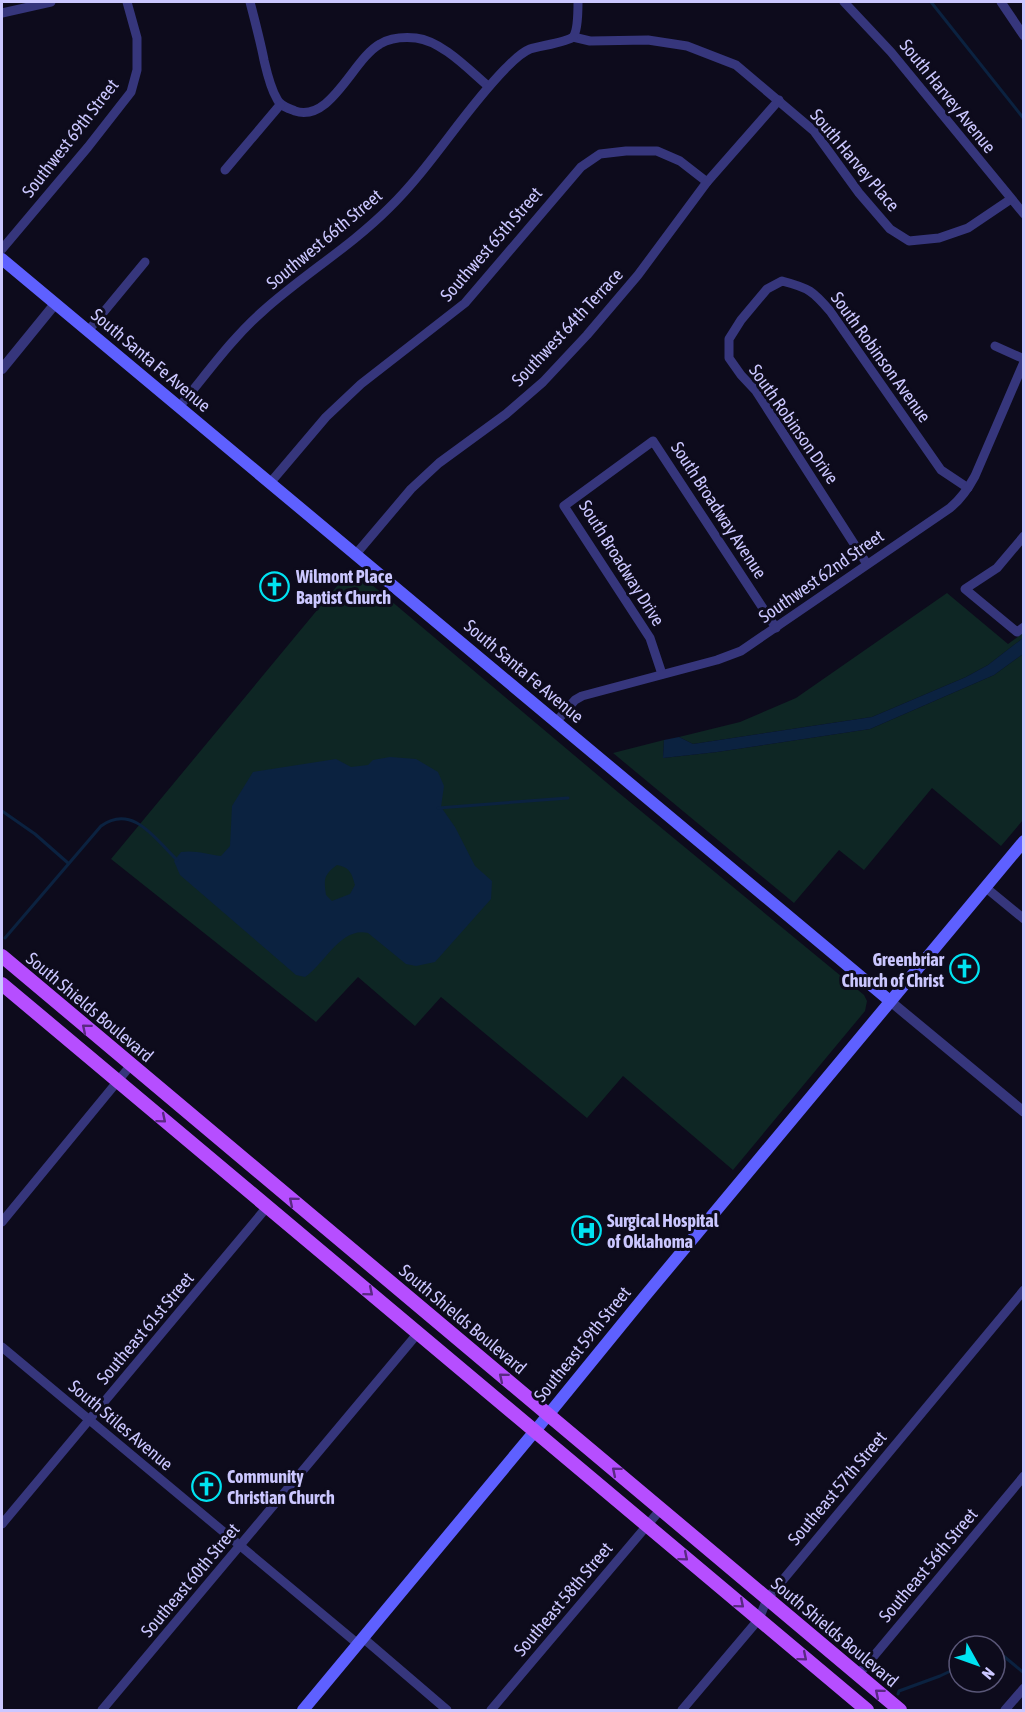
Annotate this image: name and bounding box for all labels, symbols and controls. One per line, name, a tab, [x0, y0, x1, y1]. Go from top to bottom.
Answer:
street label: South Harvey Avenue	[896, 35, 1000, 157]
street label: Southwest 69th Street	[17, 75, 123, 201]
street label: South Harvey Place	[806, 105, 904, 215]
street label: Southwest 65th Street	[436, 183, 546, 305]
street label: Southwest 66th Street	[262, 185, 386, 293]
street label: Southwest 64th Terrace	[507, 264, 627, 390]
street label: South Robinson Avenue	[827, 288, 935, 426]
street label: South Santa Fe Avenue	[87, 304, 215, 416]
street label: South Robinson Drive	[745, 360, 843, 488]
street label: South Broadway Avenue	[667, 438, 771, 582]
street label: South Broadway Drive	[575, 496, 669, 630]
street label: Southwest 62nd Street	[755, 525, 887, 627]
place label: Wilmont Place Baptist Church	[295, 566, 393, 608]
church icon: Wilmont Place Baptist Church	[259, 570, 291, 602]
street label: South Santa Fe Avenue	[460, 615, 588, 727]
street label: South Shields Boulevard	[22, 948, 158, 1066]
place label: Greenbriar Church of Christ	[842, 949, 945, 991]
church icon: Greenbriar Church of Christ	[949, 953, 981, 985]
one-way arrow	[82, 1024, 93, 1035]
one-way arrow	[155, 1112, 166, 1123]
one-way arrow	[289, 1197, 300, 1208]
place label: Surgical Hospital of Oklahoma	[607, 1210, 719, 1252]
hospital icon: Surgical Hospital of Oklahoma	[570, 1214, 602, 1246]
street label: South Shields Boulevard	[395, 1260, 531, 1378]
street label: Southeast 61st Street	[92, 1268, 198, 1388]
street label: Southeast 59th Street	[529, 1282, 635, 1406]
one-way arrow	[362, 1285, 373, 1296]
one-way arrow	[499, 1373, 510, 1384]
street label: South Stiles Avenue	[65, 1375, 177, 1475]
street label: Southeast 57th Street	[783, 1427, 891, 1549]
place label: Community Christian Church	[227, 1466, 335, 1508]
one-way arrow	[612, 1467, 623, 1478]
church icon: Community Christian Church	[190, 1470, 222, 1502]
street label: Southeast 56th Street	[874, 1504, 982, 1626]
street label: Southeast 60th Street	[136, 1519, 244, 1641]
street label: Southeast 58th Street	[509, 1538, 617, 1660]
one-way arrow	[677, 1550, 688, 1561]
street label: South Shields Boulevard	[767, 1573, 903, 1691]
one-way arrow	[733, 1597, 744, 1608]
north arrow	[947, 1634, 1007, 1694]
one-way arrow	[797, 1650, 808, 1661]
text: N	[979, 1664, 998, 1683]
one-way arrow	[875, 1689, 886, 1700]

